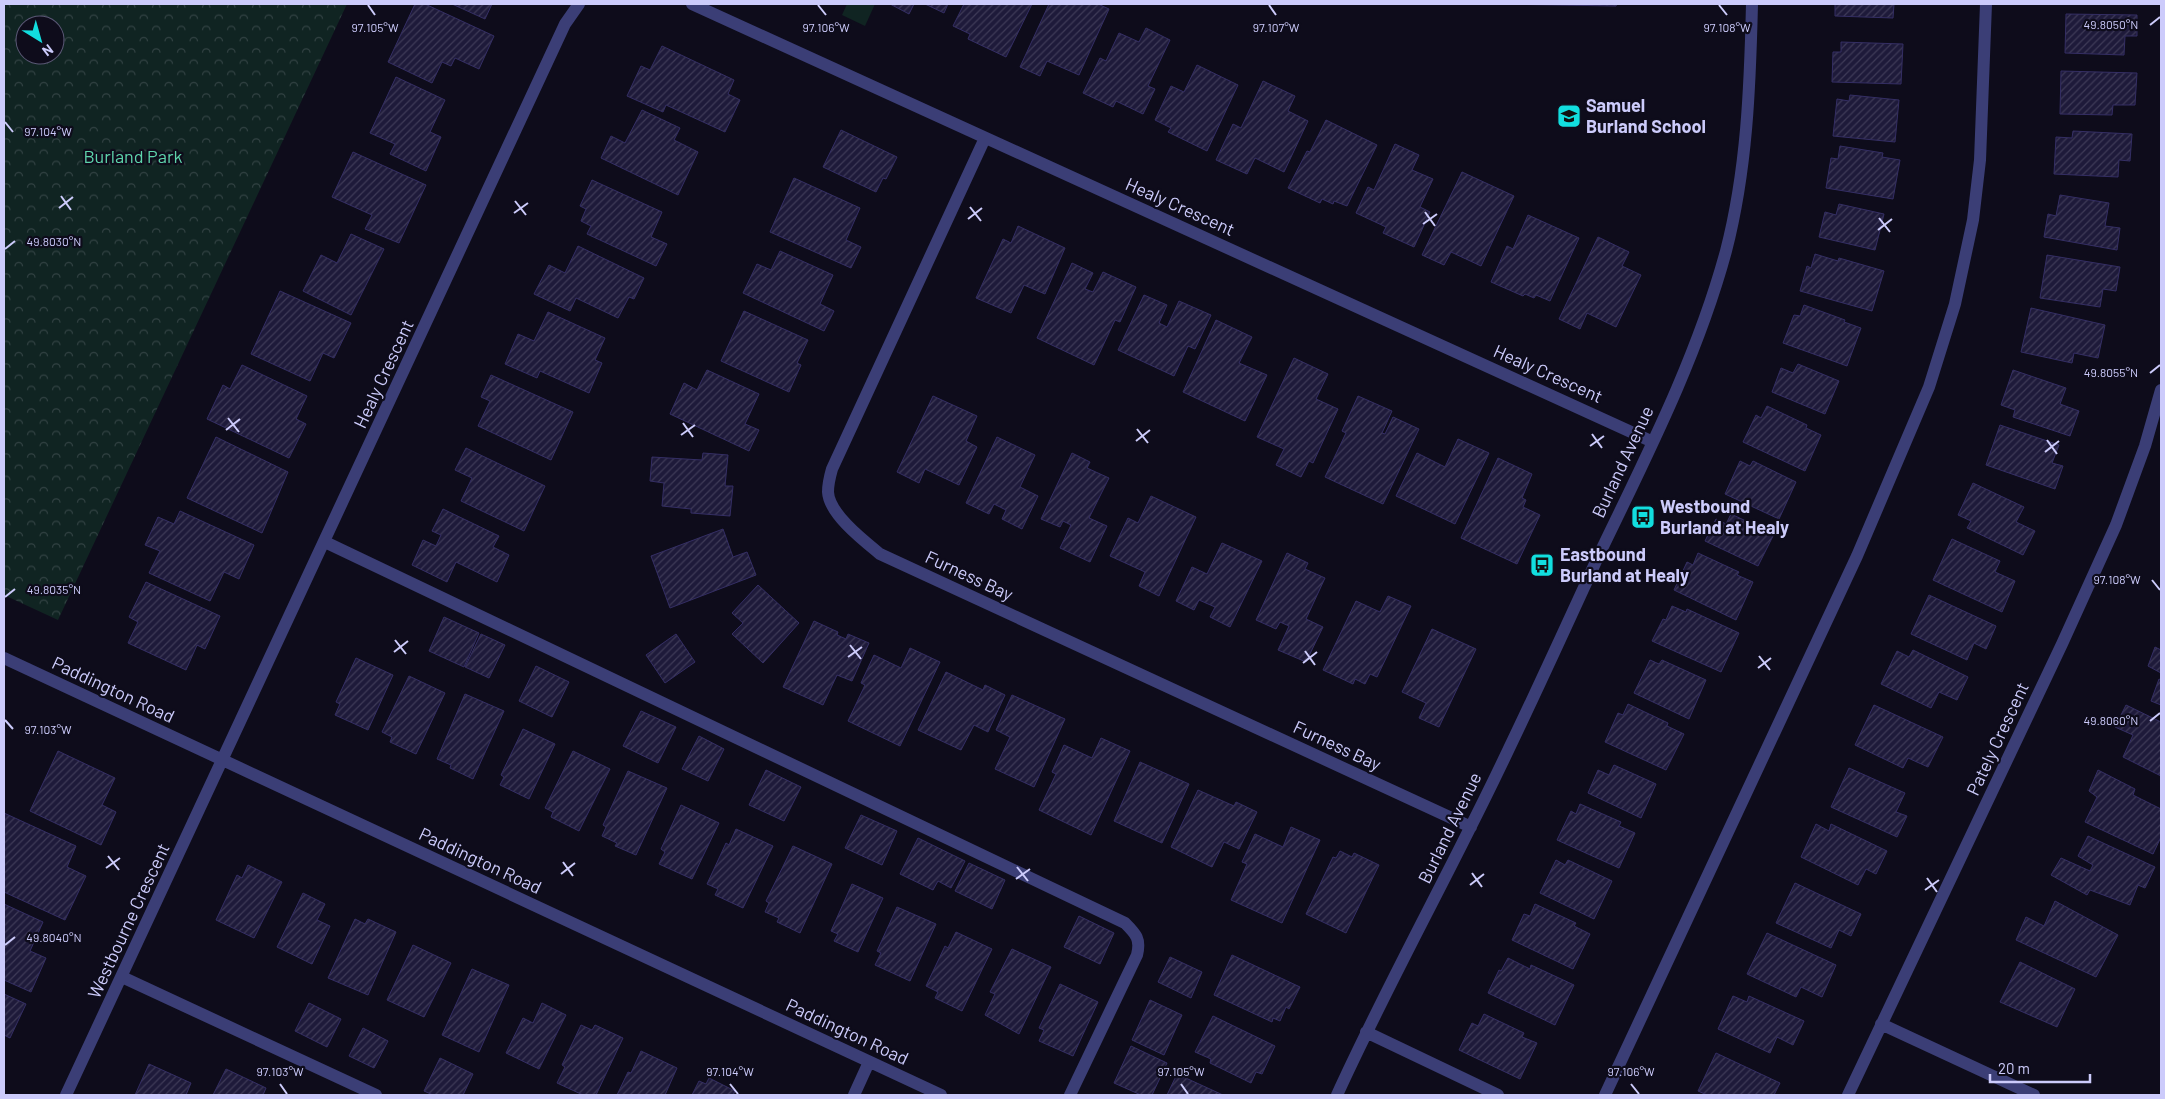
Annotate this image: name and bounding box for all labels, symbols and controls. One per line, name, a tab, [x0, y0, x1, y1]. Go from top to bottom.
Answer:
north arrow	[15, 15, 65, 65]
text: 49.8050°N	[2084, 17, 2138, 31]
text: 97.105°W	[352, 20, 399, 34]
text: 97.106°W	[803, 20, 850, 34]
text: 97.107°W	[1253, 20, 1300, 34]
text: 97.108°W	[1703, 20, 1751, 34]
text: N	[39, 41, 57, 60]
place label: Samuel Burland School	[1586, 94, 1706, 137]
school or university icon: Samuel Burland School	[1556, 103, 1582, 129]
text: 97.104°W	[24, 124, 72, 138]
park label: Burland Park	[84, 145, 182, 167]
street label: Healy Crescent	[1122, 172, 1238, 240]
text: 49.8030°N	[27, 234, 81, 248]
street label: Healy Crescent	[348, 316, 418, 431]
street label: Healy Crescent	[1490, 339, 1606, 407]
text: 49.8055°N	[2084, 365, 2138, 379]
street label: Burland Avenue	[1587, 402, 1658, 521]
place label: Westbound Burland at Healy	[1660, 495, 1789, 538]
bus stop icon: Westbound Burland at Healy	[1630, 504, 1656, 530]
place label: Eastbound Burland at Healy	[1560, 543, 1689, 586]
street label: Furness Bay	[922, 545, 1017, 605]
bus stop icon: Eastbound Burland at Healy	[1529, 552, 1555, 578]
text: 97.108°W	[2093, 572, 2141, 586]
text: 49.8035°N	[27, 582, 81, 596]
street label: Paddington Road	[49, 651, 178, 727]
street label: Pately Crescent	[1961, 679, 2033, 799]
text: 49.8060°N	[2084, 713, 2138, 727]
street label: Furness Bay	[1290, 715, 1385, 775]
text: 97.103°W	[25, 722, 72, 736]
street label: Burland Avenue	[1413, 768, 1485, 887]
street label: Paddington Road	[416, 822, 545, 898]
street label: Westbourne Crescent	[82, 839, 174, 1002]
text: 49.8040°N	[26, 930, 82, 944]
street label: Paddington Road	[783, 993, 912, 1069]
scale bar	[1990, 1052, 2090, 1084]
text: 20 m	[1998, 1059, 2030, 1077]
text: 97.103°W	[257, 1064, 304, 1078]
text: 97.104°W	[706, 1064, 754, 1078]
text: 97.105°W	[1158, 1064, 1205, 1078]
text: 97.106°W	[1608, 1064, 1655, 1078]

